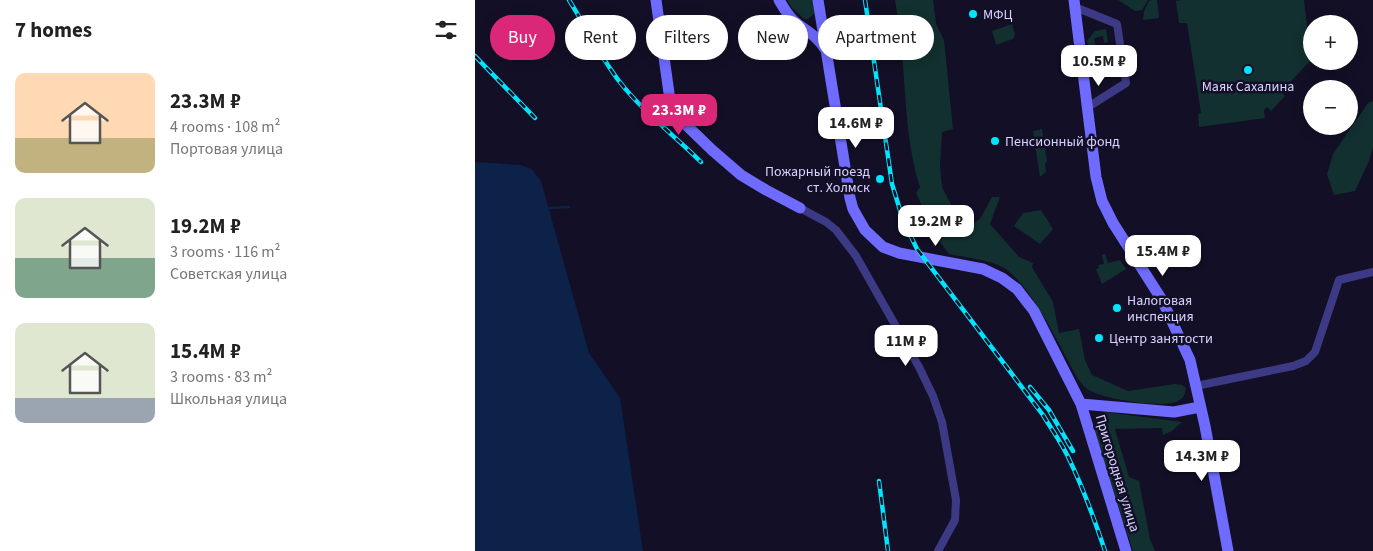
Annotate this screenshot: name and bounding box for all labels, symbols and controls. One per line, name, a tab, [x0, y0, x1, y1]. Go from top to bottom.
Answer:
place label: МФЦ	[983, 5, 1012, 25]
marker: МФЦ	[967, 8, 979, 20]
text: 7 homes	[15, 15, 92, 45]
chip: Buy	[490, 15, 555, 60]
chip: Rent	[565, 15, 636, 60]
chip: Filters	[646, 15, 728, 60]
chip: New	[738, 15, 808, 60]
chip: Apartment	[818, 15, 934, 60]
map controls	[1303, 15, 1358, 135]
button: +	[1303, 15, 1358, 70]
icon: filters	[432, 16, 460, 44]
pin: 10.5M ₽	[1053, 44, 1145, 87]
text: 10.5M ₽	[1072, 50, 1126, 72]
marker: Маяк Сахалина	[1242, 64, 1254, 76]
place label: Маяк Сахалина	[1202, 77, 1294, 97]
button: −	[1303, 80, 1358, 135]
text: 23.3M ₽	[170, 86, 241, 116]
icon: home	[55, 93, 115, 153]
pin: 23.3M ₽	[633, 94, 725, 136]
text: 23.3M ₽	[652, 99, 706, 121]
pin: 14.6M ₽	[810, 106, 902, 149]
text: 14.6M ₽	[829, 112, 883, 134]
text: 4 rooms · 108 m²	[170, 116, 280, 138]
place label: Пенсионный фонд	[1005, 132, 1120, 152]
marker: Пенсионный фонд	[989, 135, 1001, 147]
text: Портовая улица	[170, 138, 283, 160]
place label: Пожарный поезд ст. Холмск	[765, 162, 871, 198]
marker: Пожарный поезд ст. Холмск	[874, 173, 886, 185]
pin: 19.2M ₽	[890, 204, 982, 247]
text: 19.2M ₽	[909, 210, 963, 232]
text: 19.2M ₽	[170, 211, 241, 241]
icon: home	[55, 218, 115, 278]
pin: 15.4M ₽	[1117, 234, 1209, 277]
text: 15.4M ₽	[1136, 240, 1190, 262]
text: 3 rooms · 116 m²	[170, 241, 280, 263]
text: Советская улица	[170, 263, 287, 285]
place label: Налоговая инспекция	[1127, 291, 1194, 327]
marker: Налоговая инспекция	[1111, 302, 1123, 314]
pin: 11M ₽	[871, 324, 941, 367]
place label: Центр занятости	[1109, 329, 1213, 349]
text: 11M ₽	[886, 330, 926, 352]
marker: Центр занятости	[1093, 332, 1105, 344]
text: 15.4M ₽	[170, 336, 241, 366]
icon: home	[55, 343, 115, 403]
text: 3 rooms · 83 m²	[170, 366, 272, 388]
text: Школьная улица	[170, 388, 287, 410]
street label: Пригородная улица	[1090, 412, 1144, 535]
pin: 14.3M ₽	[1156, 440, 1248, 482]
text: 14.3M ₽	[1175, 445, 1229, 467]

